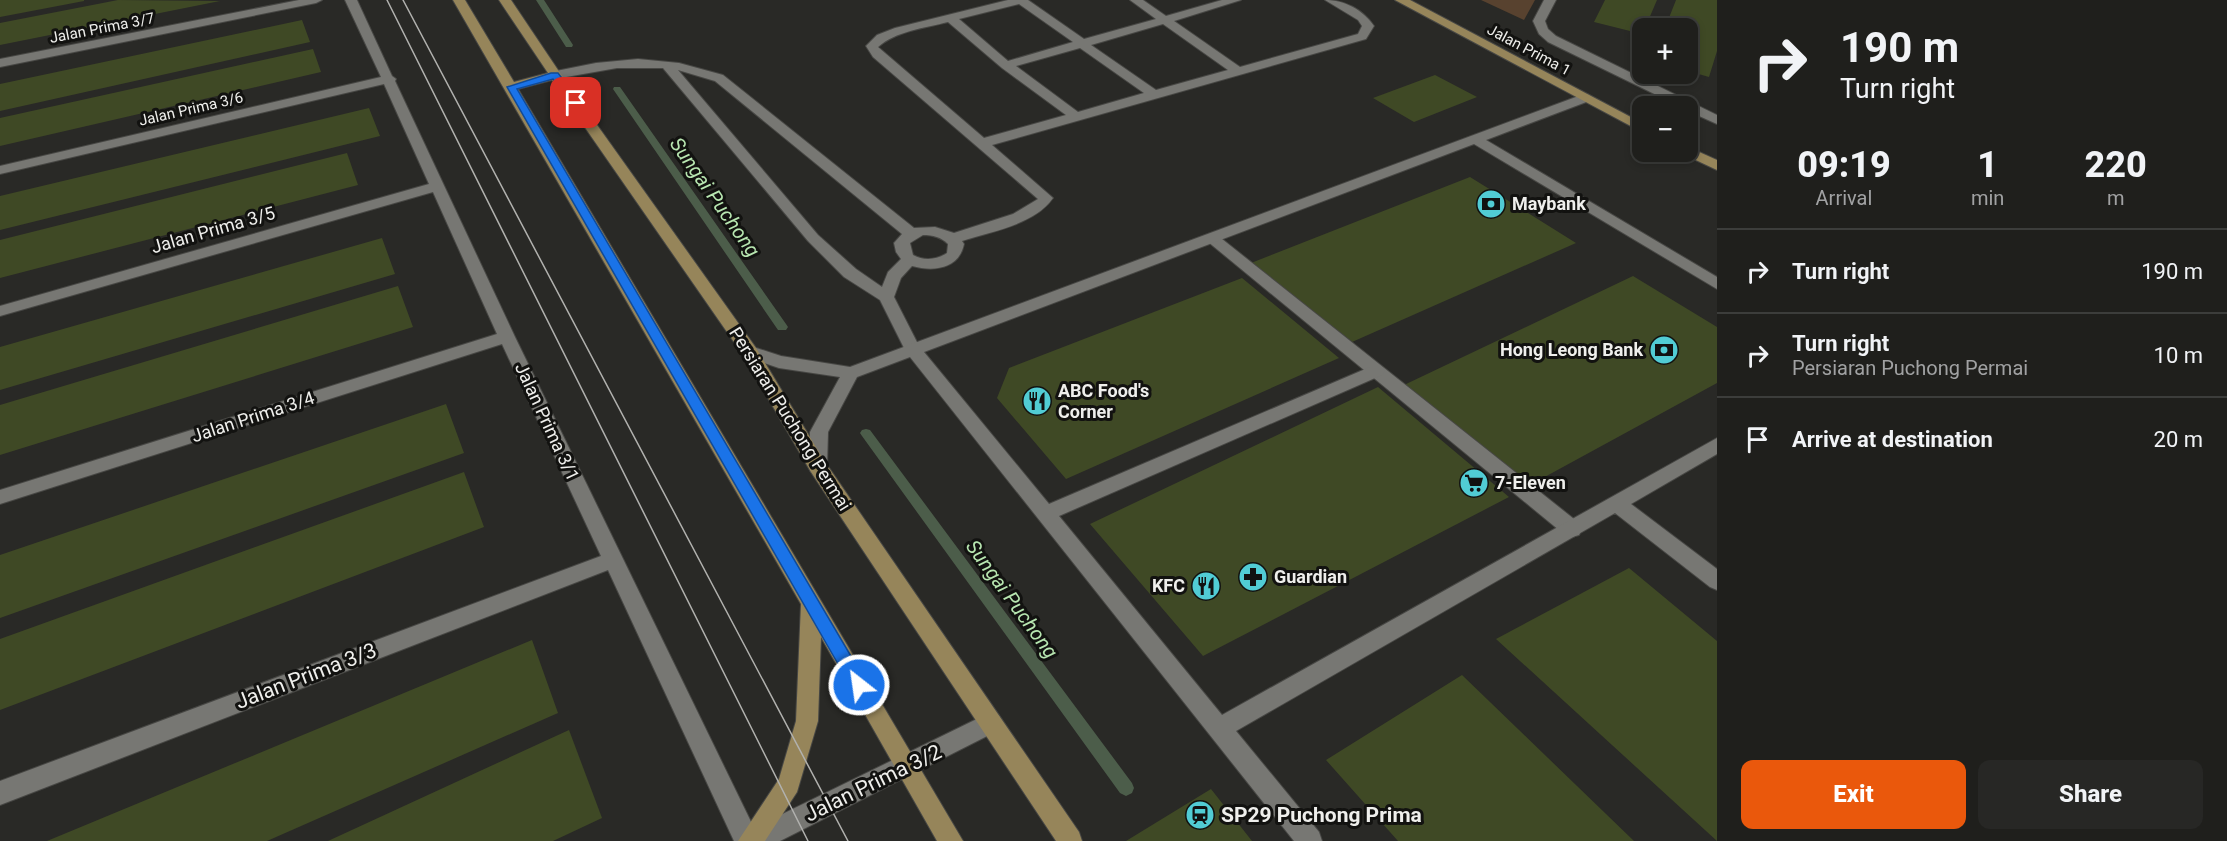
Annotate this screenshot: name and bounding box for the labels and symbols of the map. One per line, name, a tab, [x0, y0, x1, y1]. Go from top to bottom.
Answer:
street label: Jalan Prima 3/7	[48, 9, 156, 47]
street label: Jalan Prima 1	[1484, 20, 1574, 80]
pin	[550, 77, 601, 128]
street label: Jalan Prima 3/6	[137, 88, 245, 130]
water label: Sungai Puchong	[665, 133, 765, 261]
bank icon: Maybank	[1475, 188, 1507, 220]
place label: Maybank	[1512, 193, 1586, 214]
street label: Jalan Prima 3/5	[149, 202, 277, 257]
street label: Persiaran Puchong Permai	[725, 323, 856, 514]
bank icon: Hong Leong Bank	[1648, 334, 1680, 366]
place label: Hong Leong Bank	[1500, 339, 1643, 360]
street label: Jalan Prima 3/1	[511, 359, 584, 484]
place label: ABC Food's Corner	[1058, 380, 1149, 422]
restaurant icon: ABC Food's Corner	[1021, 385, 1053, 417]
street label: Jalan Prima 3/4	[189, 387, 317, 446]
supermarket icon: 7-Eleven	[1458, 467, 1490, 499]
place label: 7-Eleven	[1495, 472, 1566, 493]
water label: Sungai Puchong	[961, 535, 1063, 663]
pharmacy icon: Guardian	[1237, 561, 1269, 593]
place label: Guardian	[1274, 566, 1347, 587]
restaurant icon: KFC	[1190, 570, 1222, 602]
place label: KFC	[1152, 575, 1185, 596]
street label: Jalan Prima 3/3	[232, 638, 380, 714]
position arrow	[827, 653, 891, 717]
street label: Jalan Prima 3/2	[801, 739, 945, 826]
station icon: SP29 Puchong Prima	[1184, 799, 1216, 831]
place label: SP29 Puchong Prima	[1221, 803, 1422, 827]

